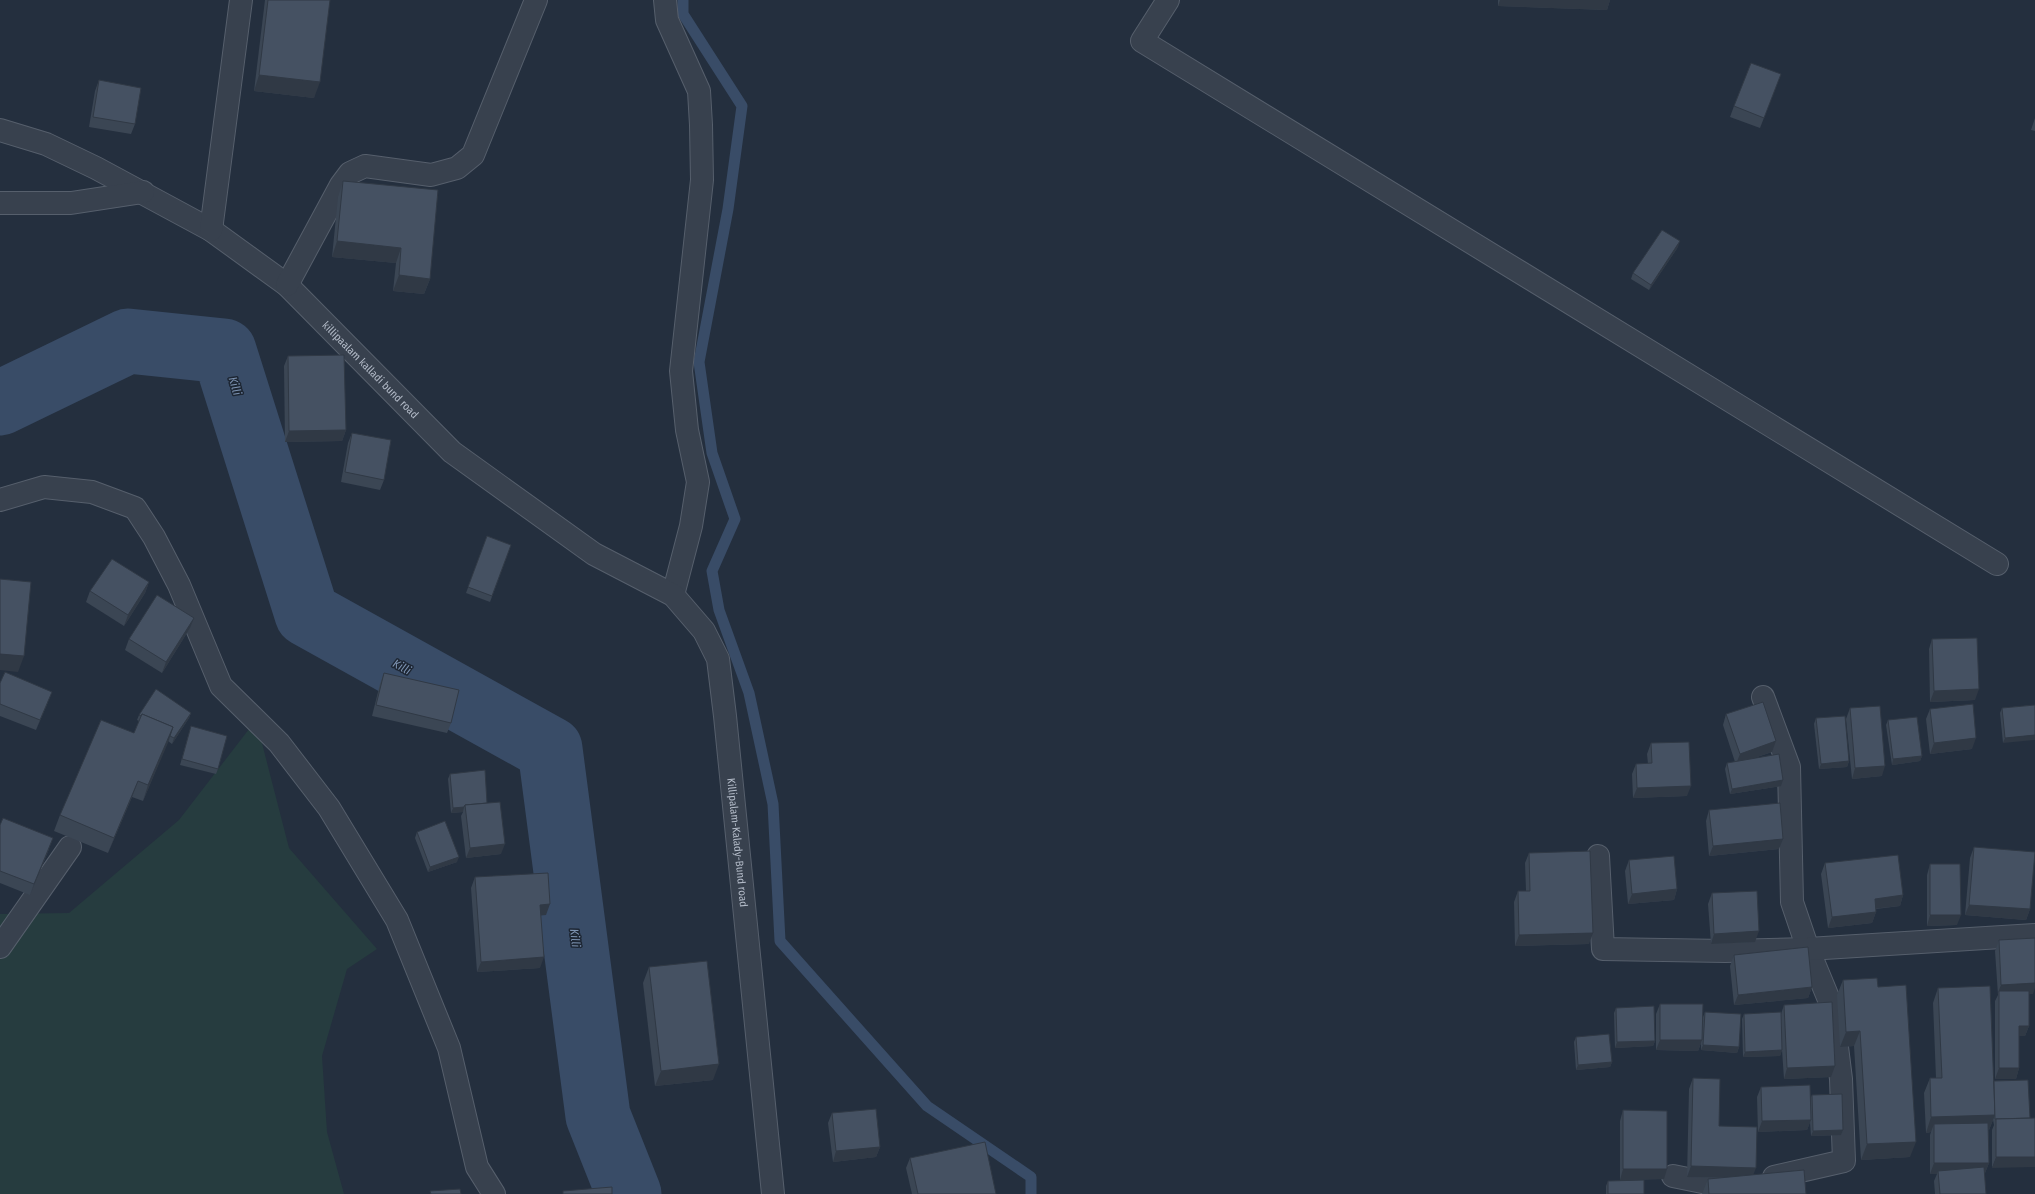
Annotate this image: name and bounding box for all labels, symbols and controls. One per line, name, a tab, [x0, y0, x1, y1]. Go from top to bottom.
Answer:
street label: killipaalam kalladi bund road	[320, 318, 421, 421]
water label: Killi	[226, 375, 244, 397]
water label: Killi	[390, 656, 414, 678]
street label: Killipalam-Kalady-Bund road	[725, 777, 751, 908]
water label: Killi	[567, 928, 583, 948]

